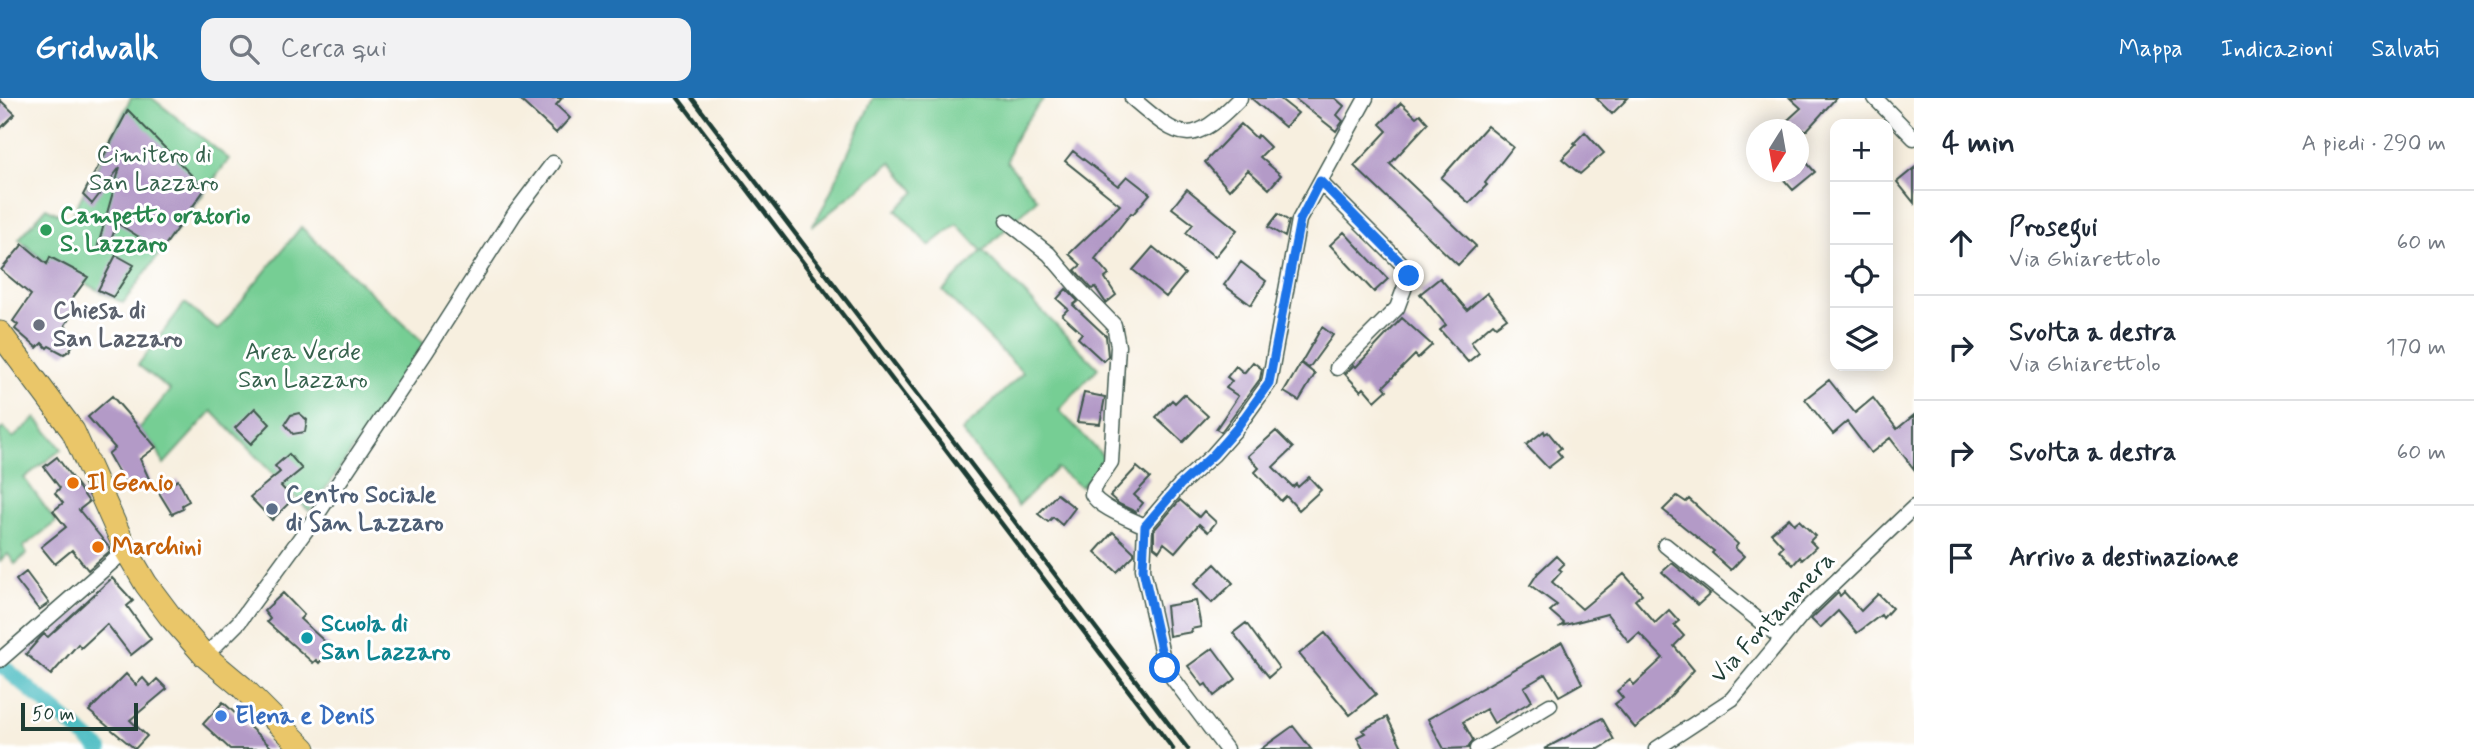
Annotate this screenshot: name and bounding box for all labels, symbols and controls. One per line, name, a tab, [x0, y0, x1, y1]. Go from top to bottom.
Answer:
search box	[201, 18, 691, 81]
text: Gridwalk	[35, 27, 159, 71]
icon: search	[225, 30, 263, 68]
text: Cerca qui	[281, 32, 387, 66]
text: Mappa	[2119, 34, 2183, 65]
text: Indicazioni	[2221, 34, 2333, 65]
text: Salvati	[2371, 34, 2439, 65]
north arrow	[1746, 119, 1809, 182]
map controls	[1830, 119, 1893, 371]
button: +	[1830, 119, 1893, 182]
text: 4 min	[1942, 124, 2015, 163]
text: A piedi · 290 m	[2302, 129, 2446, 159]
park label: Cimitero di San Lazzaro	[89, 140, 219, 199]
button: −	[1830, 182, 1893, 245]
place label: Campetto oratorio S. Lazzaro	[60, 201, 250, 260]
text: Prosegui	[2009, 211, 2098, 245]
marker: Campetto oratorio S. Lazzaro	[38, 222, 54, 238]
icon: ahead	[1942, 224, 1980, 262]
text: 60 m	[2397, 228, 2446, 258]
button: locate	[1830, 245, 1893, 308]
text: Via Ghiarettolo	[2009, 245, 2161, 275]
route end	[1393, 260, 1424, 291]
place label: Chiesa di San Lazzaro	[53, 296, 183, 355]
button: layers	[1830, 308, 1893, 371]
text: Svolta a destra	[2009, 316, 2176, 350]
marker: Chiesa di San Lazzaro	[31, 317, 47, 333]
icon: right	[1942, 329, 1980, 367]
text: 170 m	[2386, 333, 2446, 363]
park label: Area Verde San Lazzaro	[238, 337, 368, 396]
text: Via Ghiarettolo	[2009, 350, 2161, 380]
icon: right	[1942, 434, 1980, 472]
text: Svolta a destra	[2009, 436, 2176, 470]
text: 60 m	[2397, 438, 2446, 468]
place label: Il Genio	[87, 468, 173, 499]
marker: Il Genio	[65, 475, 81, 491]
place label: Centro Sociale di San Lazzaro	[286, 480, 444, 539]
marker: Centro Sociale di San Lazzaro	[264, 501, 280, 517]
place label: Marchini	[112, 532, 202, 563]
marker: Marchini	[90, 539, 106, 555]
icon: arrive	[1942, 539, 1980, 577]
text: Arrivo a destinazione	[2009, 541, 2239, 575]
street label: Via Fontananera	[1704, 545, 1842, 691]
place label: Scuola di San Lazzaro	[321, 609, 451, 668]
marker: Scuola di San Lazzaro	[299, 630, 315, 646]
route start	[1149, 652, 1180, 683]
scale bar	[21, 700, 138, 732]
place label: Elena e Denis	[235, 701, 375, 732]
text: 50 m	[32, 702, 75, 727]
marker: Elena e Denis	[213, 708, 229, 724]

